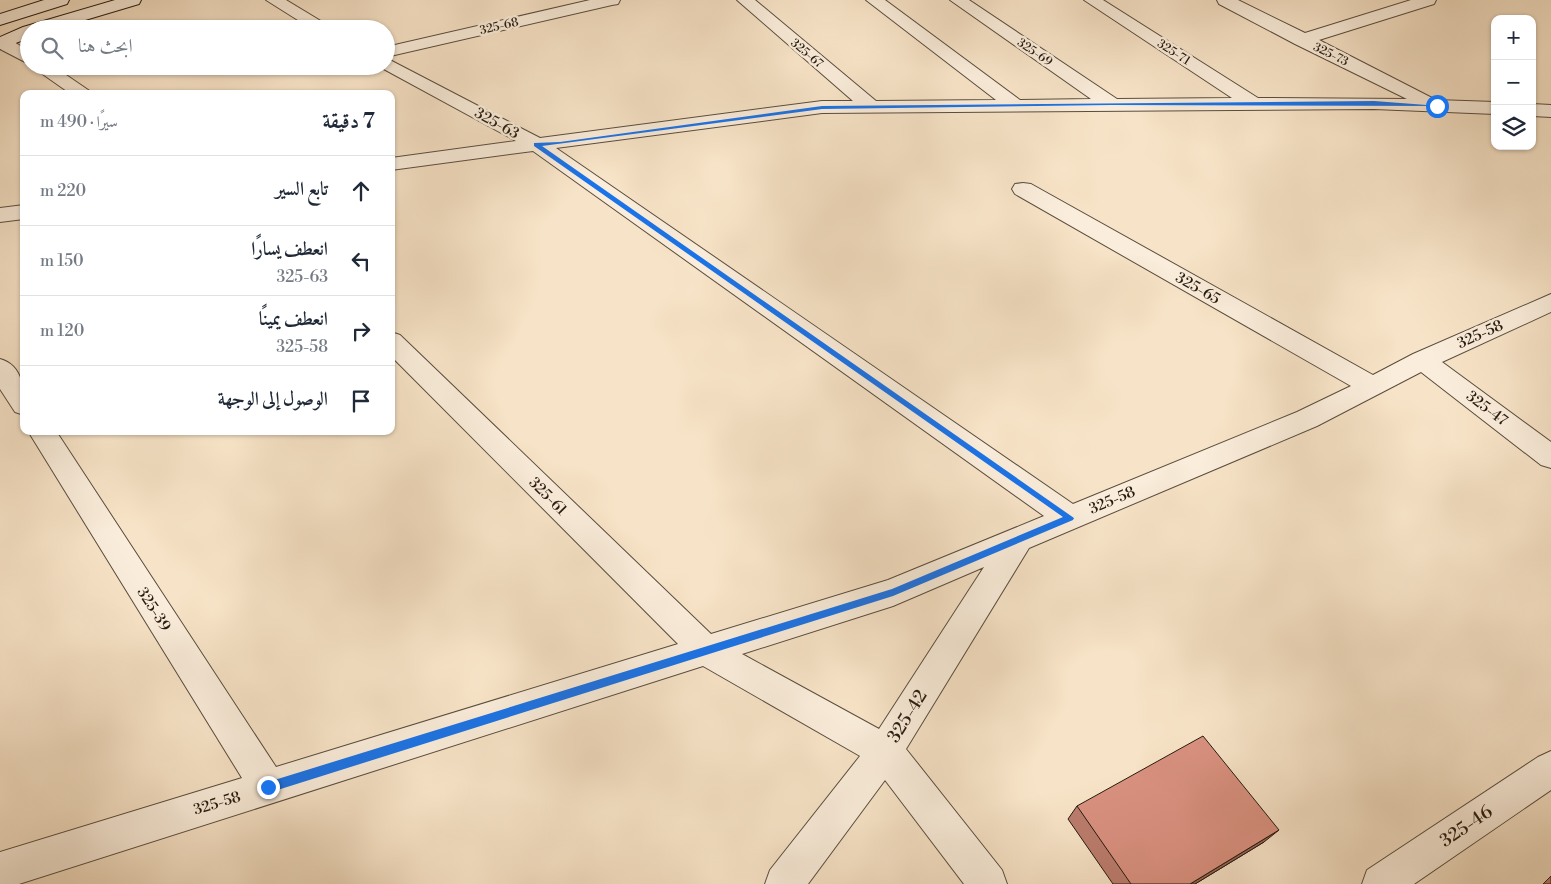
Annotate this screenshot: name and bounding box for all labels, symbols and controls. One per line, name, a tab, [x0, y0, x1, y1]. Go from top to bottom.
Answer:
street label: 325-68	[478, 15, 520, 38]
map controls	[1491, 15, 1536, 150]
button: +	[1491, 15, 1536, 60]
search box	[20, 20, 395, 75]
icon: search	[38, 34, 66, 62]
text: ابحث هنا	[78, 34, 133, 58]
street label: 325-69	[1014, 35, 1055, 70]
street label: 325-67	[787, 36, 826, 71]
street label: 325-71	[1154, 36, 1194, 69]
street label: 325-73	[1311, 40, 1351, 70]
button: −	[1491, 60, 1536, 105]
route start	[1426, 95, 1449, 118]
street label: 325-63	[471, 103, 523, 143]
button: layers	[1491, 105, 1536, 150]
text: 7 دقيقة	[323, 109, 375, 135]
text: سيرًا · 490 m	[40, 112, 118, 132]
text: تابع السير	[275, 177, 328, 201]
icon: ahead	[347, 177, 375, 205]
text: 220 m	[40, 181, 86, 201]
text: انعطف يسارًا	[251, 237, 328, 261]
icon: left	[347, 247, 375, 275]
text: 150 m	[40, 251, 84, 271]
text: 325-63	[276, 267, 328, 287]
street label: 325-65	[1172, 268, 1223, 309]
text: انعطف يمينًا	[259, 307, 328, 331]
street label: 325-58	[1454, 316, 1506, 353]
icon: right	[347, 317, 375, 345]
text: 120 m	[40, 321, 84, 341]
text: 325-58	[276, 337, 328, 357]
text: الوصول إلى الوجهة	[218, 387, 328, 411]
icon: arrive	[347, 387, 375, 415]
street label: 325-47	[1462, 387, 1511, 430]
street label: 325-61	[525, 473, 571, 520]
street label: 325-58	[1086, 482, 1138, 519]
street label: 325-39	[132, 584, 175, 635]
street label: 325-42	[882, 685, 933, 747]
route end	[257, 776, 280, 799]
street label: 325-58	[191, 787, 243, 820]
street label: 325-46	[1435, 800, 1497, 852]

